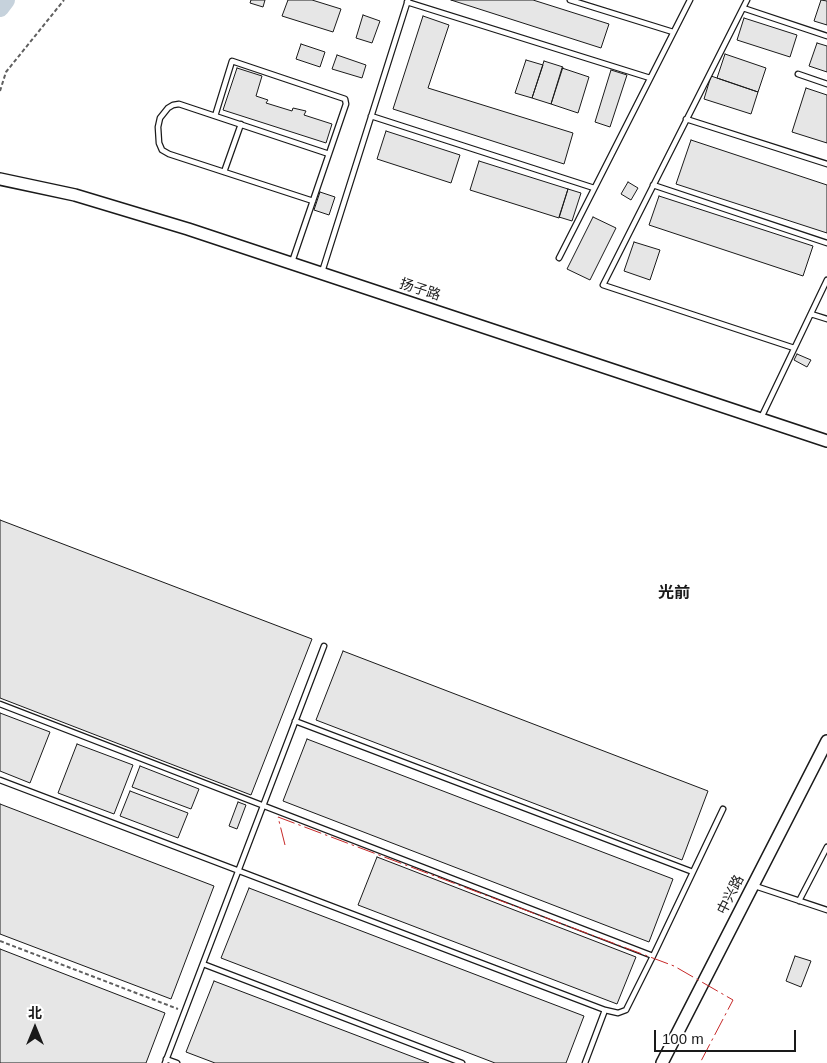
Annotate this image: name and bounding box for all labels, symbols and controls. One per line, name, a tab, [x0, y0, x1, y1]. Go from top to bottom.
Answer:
street label: 扬子路	[397, 276, 443, 304]
district label: 光前	[658, 584, 690, 604]
street label: 中兴路	[714, 872, 748, 918]
north arrow	[10, 1003, 60, 1053]
text: 北	[28, 1005, 42, 1021]
scale bar	[657, 1020, 800, 1052]
text: 100 m	[662, 1030, 704, 1047]

